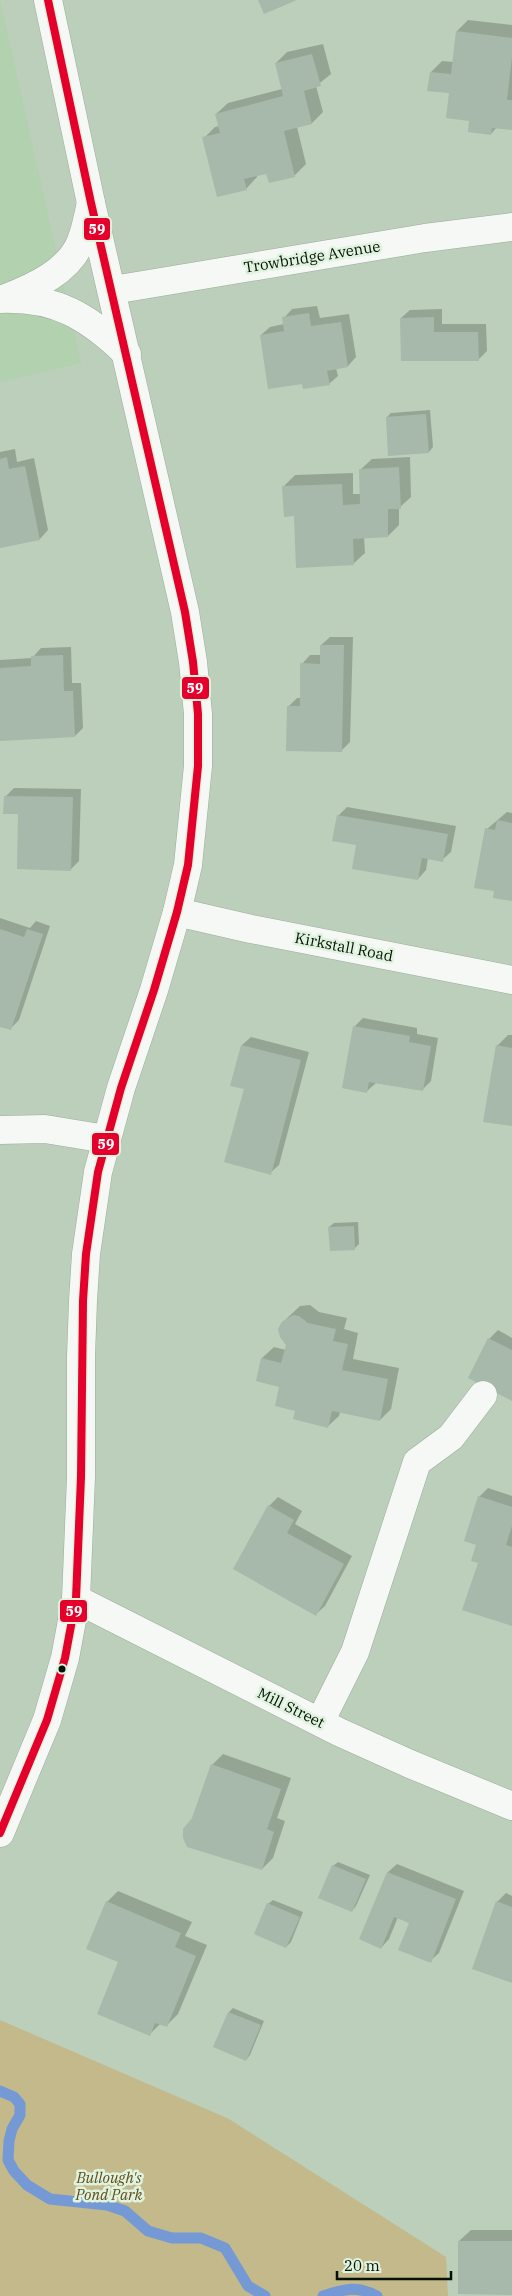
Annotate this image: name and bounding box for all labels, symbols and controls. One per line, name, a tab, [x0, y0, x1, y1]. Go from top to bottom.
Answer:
line badge: 59	[83, 217, 111, 241]
text: 59	[89, 220, 105, 238]
street label: Trowbridge Avenue	[242, 236, 382, 277]
line badge: 59	[181, 676, 210, 700]
text: 59	[187, 679, 203, 697]
street label: Kirkstall Road	[293, 928, 395, 965]
line badge: 59	[91, 1132, 120, 1156]
text: 59	[98, 1135, 114, 1153]
line badge: 59	[59, 1599, 88, 1623]
text: 59	[66, 1602, 82, 1620]
unlabelled marker	[57, 1664, 67, 1674]
street label: Mill Street	[255, 1683, 328, 1732]
park label: Bullough's Pond Park	[74, 2168, 143, 2204]
scale bar	[337, 2248, 451, 2280]
text: 20 m	[344, 2256, 380, 2275]

